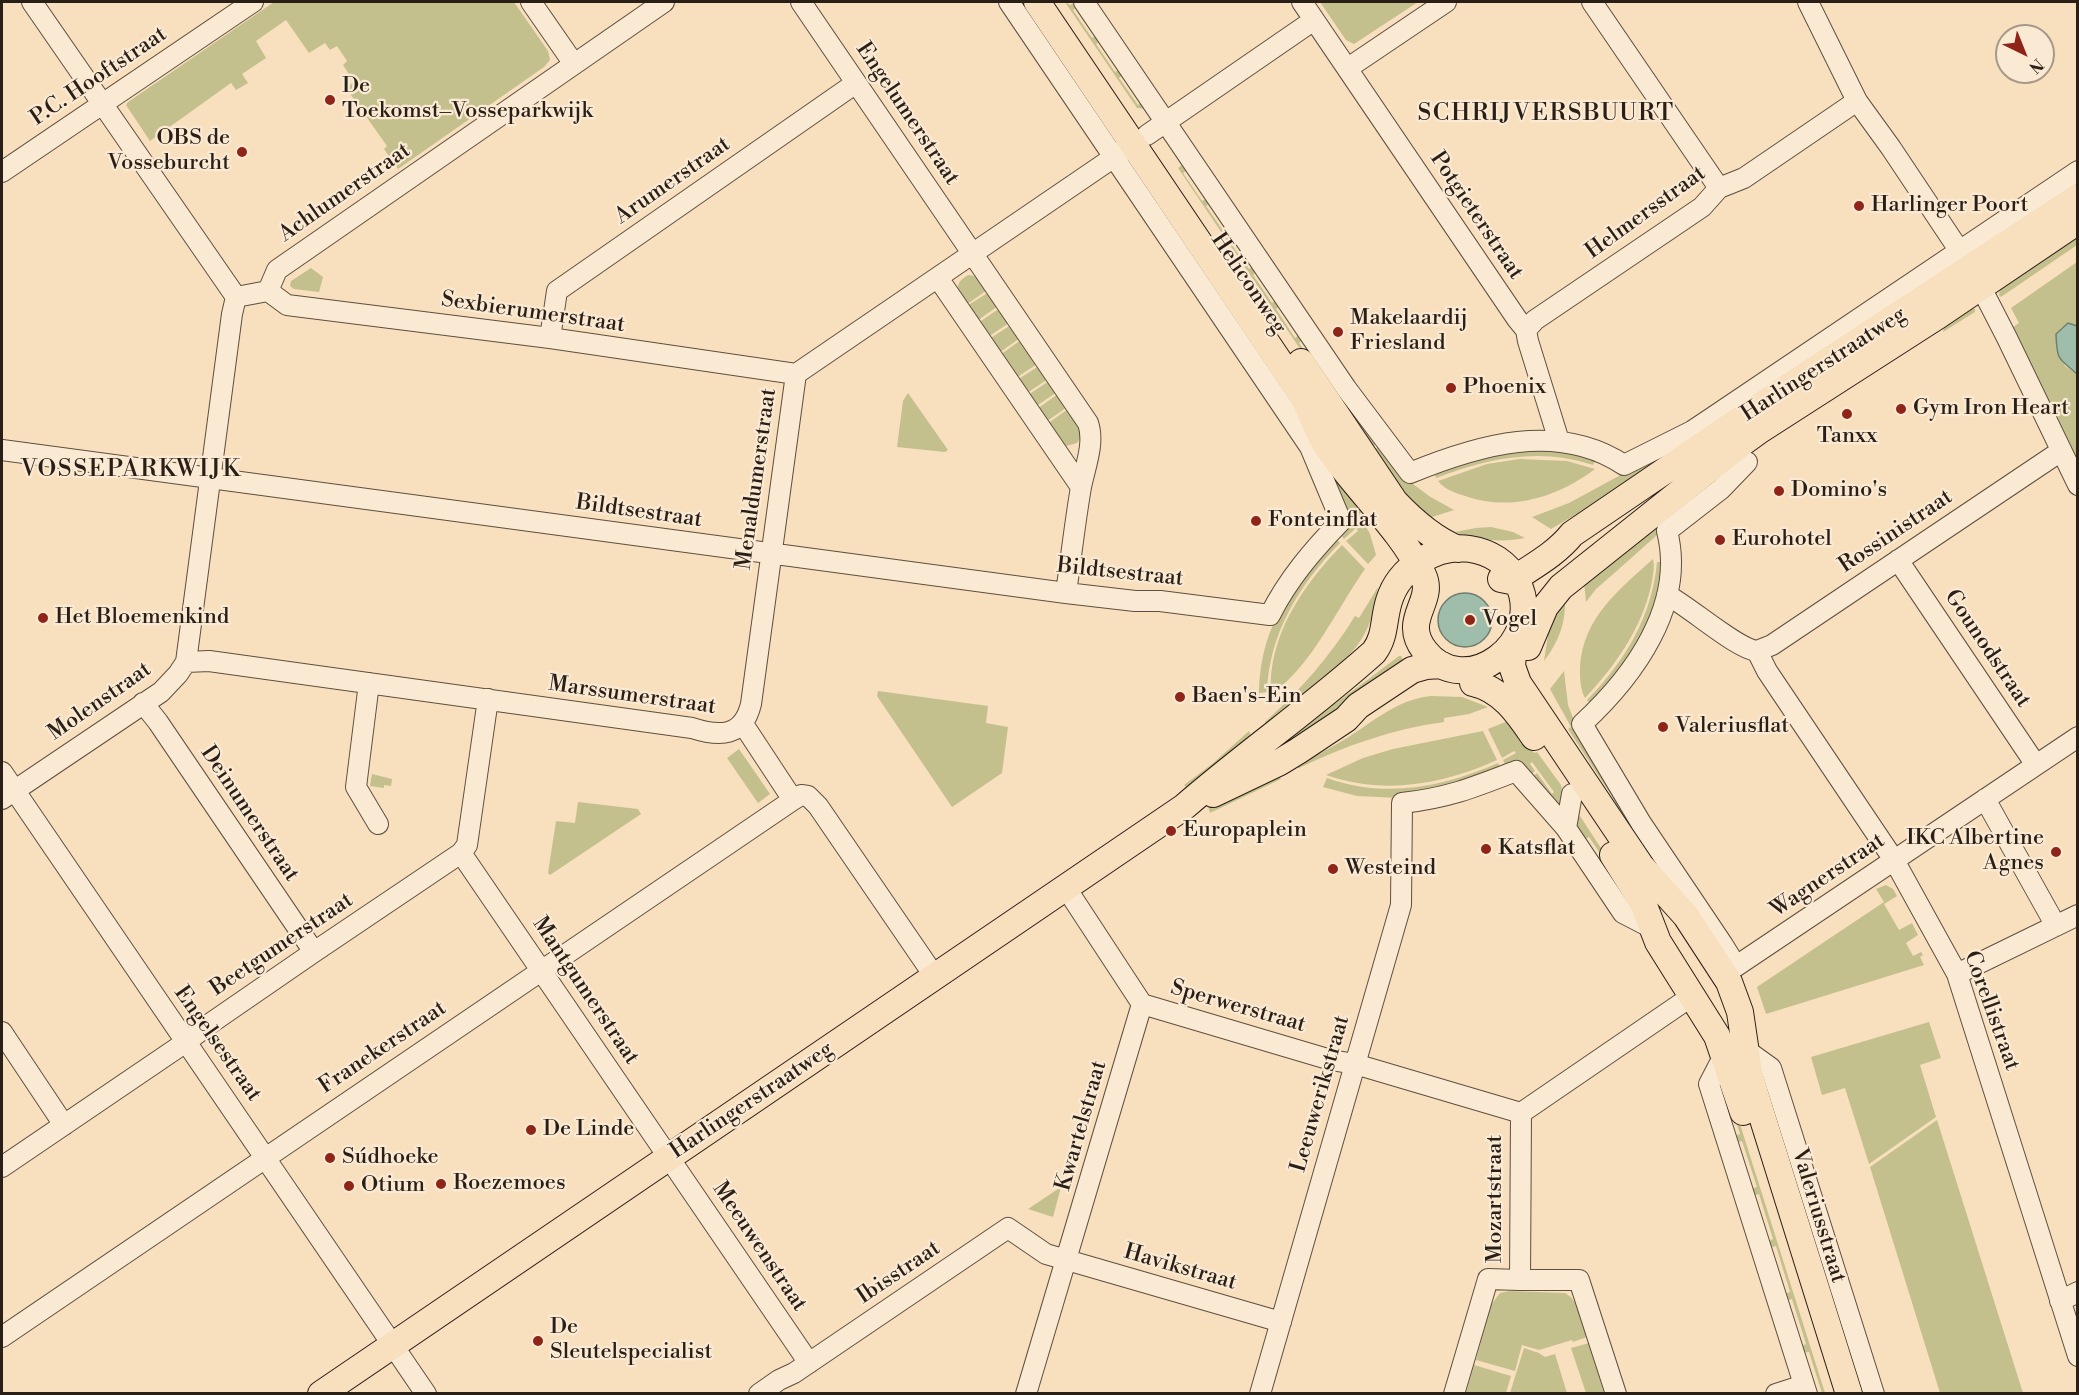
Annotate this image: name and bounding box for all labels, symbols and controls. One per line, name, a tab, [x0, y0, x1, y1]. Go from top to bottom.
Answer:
street label: P.C. Hooftstraat	[26, 22, 172, 132]
north arrow	[1995, 24, 2055, 84]
street label: Engelumerstraat	[849, 38, 965, 190]
text: N	[2024, 54, 2047, 77]
place label: De Toekomst–Vosseparkwijk	[342, 74, 593, 125]
marker: De Toekomst–Vosseparkwijk	[323, 93, 337, 107]
district label: SCHRIJVERSBUURT	[1417, 100, 1675, 128]
place label: OBS de Vosseburcht	[107, 126, 230, 178]
street label: Arumerstraat	[610, 132, 736, 230]
street label: Achlumerstraat	[274, 138, 416, 248]
marker: OBS de Vosseburcht	[235, 145, 249, 159]
street label: Potgieterstraat	[1424, 147, 1528, 285]
street label: Helmersstraat	[1581, 161, 1711, 265]
place label: Harlinger Poort	[1871, 193, 2028, 219]
marker: Harlinger Poort	[1852, 199, 1866, 213]
street label: Heliconweg	[1204, 228, 1292, 340]
street label: Sexbierumerstraat	[439, 287, 627, 339]
street label: Harlingerstraatweg	[1737, 302, 1911, 428]
place label: Makelaardij Friesland	[1350, 306, 1468, 358]
marker: Makelaardij Friesland	[1331, 325, 1345, 339]
place label: Phoenix	[1463, 375, 1546, 401]
marker: Phoenix	[1444, 381, 1458, 395]
street label: Menaldumerstraat	[731, 386, 783, 572]
place label: Gym Iron Heart	[1913, 396, 2069, 422]
marker: Gym Iron Heart	[1894, 402, 1908, 416]
marker: Tanxx	[1840, 407, 1854, 421]
place label: Tanxx	[1817, 424, 1877, 450]
district label: VOSSEPARKWIJK	[21, 456, 241, 484]
place label: Domino's	[1791, 478, 1887, 504]
marker: Domino's	[1772, 484, 1786, 498]
street label: Rossinistraat	[1834, 484, 1958, 580]
street label: Bildtsestraat	[574, 490, 704, 534]
place label: Fonteinflat	[1268, 508, 1378, 534]
marker: Fonteinflat	[1249, 514, 1263, 528]
place label: Eurohotel	[1732, 527, 1832, 553]
marker: Eurohotel	[1713, 533, 1727, 547]
street label: Bildtsestraat	[1055, 553, 1185, 593]
street label: Gounodstraat	[1938, 585, 2036, 713]
place label: Het Bloemenkind	[55, 605, 229, 631]
place label: Vogel	[1482, 607, 1537, 633]
marker: Het Bloemenkind	[36, 611, 50, 625]
marker: Vogel	[1463, 613, 1477, 627]
street label: Molenstraat	[43, 657, 157, 747]
street label: Marssumerstraat	[547, 671, 717, 721]
place label: Baen's-Ein	[1192, 684, 1302, 710]
marker: Baen's-Ein	[1173, 690, 1187, 704]
place label: Valeriusflat	[1675, 714, 1789, 740]
marker: Valeriusflat	[1656, 720, 1670, 734]
street label: Deinumerstraat	[194, 741, 304, 887]
place label: Europaplein	[1183, 818, 1307, 844]
marker: Europaplein	[1164, 824, 1178, 838]
place label: IKC Albertine Agnes	[1906, 826, 2044, 878]
street label: Wagnerstraat	[1766, 828, 1890, 924]
place label: Katsflat	[1498, 836, 1576, 862]
marker: Katsflat	[1479, 842, 1493, 856]
marker: IKC Albertine Agnes	[2049, 845, 2063, 859]
place label: Westeind	[1345, 856, 1436, 882]
marker: Westeind	[1326, 862, 1340, 876]
street label: Beetgumerstraat	[206, 888, 358, 1002]
street label: Mantgumerstraat	[526, 912, 644, 1070]
street label: Corellistraat	[1957, 948, 2025, 1074]
street label: Sperwerstraat	[1167, 975, 1309, 1039]
street label: Engelsestraat	[168, 981, 266, 1107]
street label: Franekerstraat	[314, 996, 452, 1100]
street label: Leeuwerikstraat	[1286, 1012, 1356, 1176]
street label: Harlingerstraatweg	[665, 1037, 839, 1165]
street label: Kwartelstraat	[1051, 1058, 1113, 1194]
place label: De Linde	[543, 1117, 634, 1143]
marker: De Linde	[524, 1123, 538, 1137]
street label: Mozartstraat	[1483, 1135, 1509, 1263]
place label: Súdhoeke	[342, 1145, 439, 1171]
street label: Valeriusstraat	[1785, 1146, 1851, 1286]
marker: Súdhoeke	[323, 1151, 337, 1165]
place label: Roezemoes	[453, 1171, 566, 1197]
place label: Otium	[361, 1173, 425, 1199]
marker: Roezemoes	[434, 1177, 448, 1191]
street label: Meeuwenstraat	[706, 1177, 812, 1317]
marker: Otium	[342, 1179, 356, 1193]
street label: Ibisstraat	[852, 1236, 946, 1310]
street label: Havikstraat	[1120, 1239, 1240, 1297]
place label: De Sleutelspecialist	[550, 1315, 712, 1366]
marker: De Sleutelspecialist	[531, 1334, 545, 1348]

